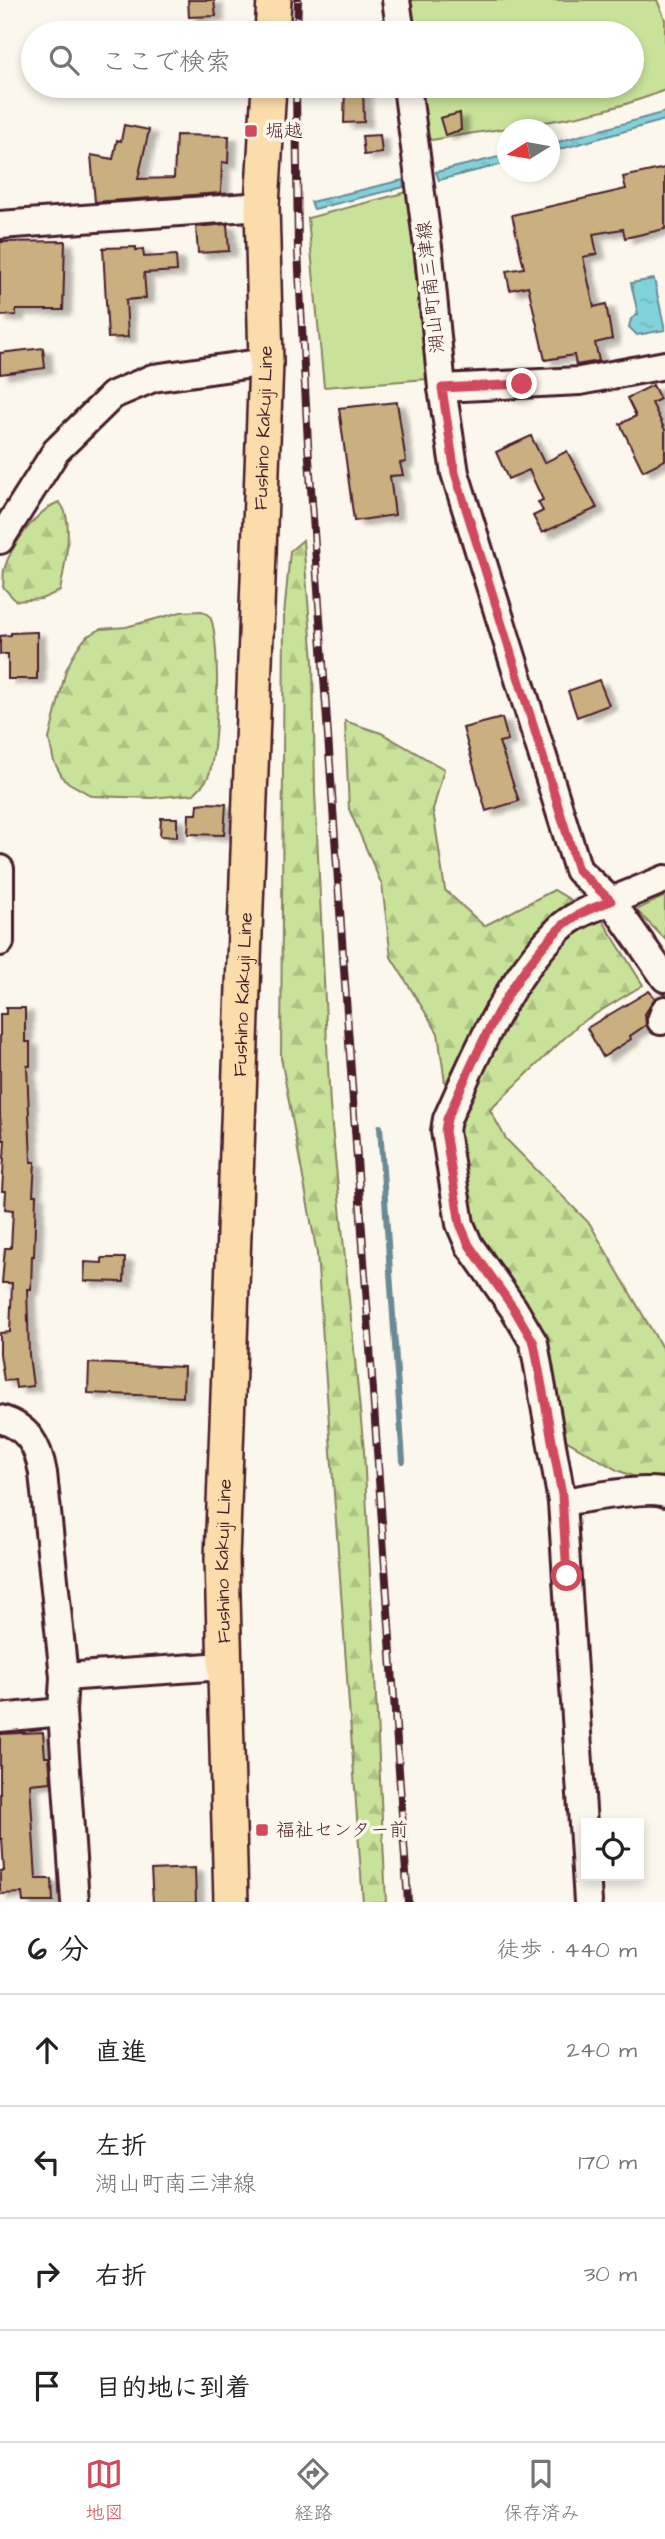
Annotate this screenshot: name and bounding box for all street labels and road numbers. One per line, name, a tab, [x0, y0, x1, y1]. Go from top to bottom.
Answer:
street label: 湖山町南三津線	[411, 219, 451, 355]
street label: Fushino Kakuji Line	[247, 345, 280, 511]
street label: Fushino Kakuji Line	[226, 912, 259, 1077]
street label: Fushino Kakuji Line	[208, 1478, 238, 1644]

